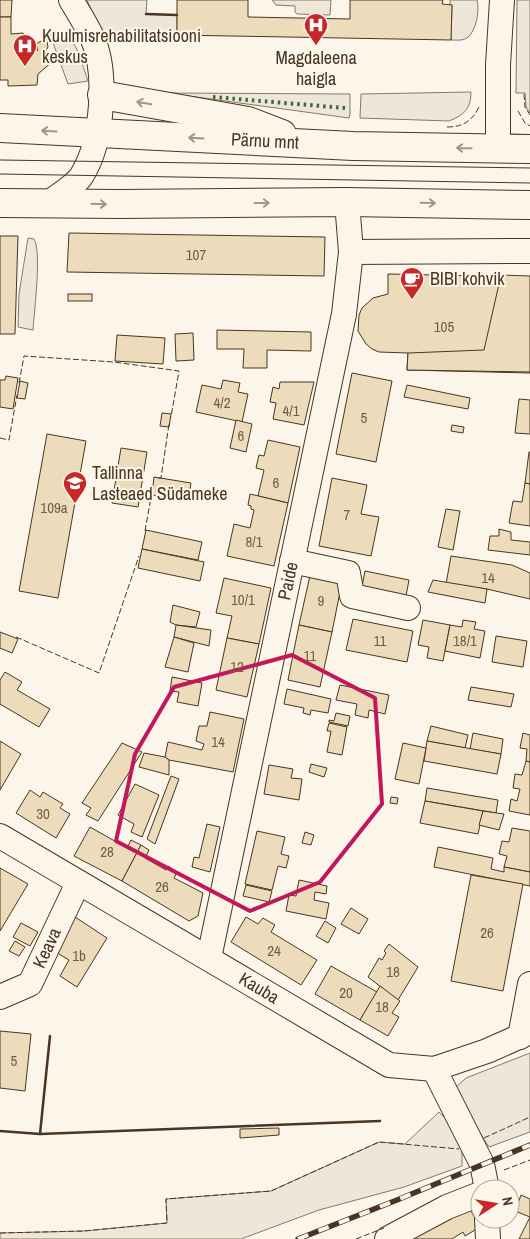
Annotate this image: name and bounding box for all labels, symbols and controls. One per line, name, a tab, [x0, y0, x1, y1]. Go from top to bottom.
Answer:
hospital icon: Magdaleena haigla	[303, 12, 329, 46]
place label: Kuulmisrehabilitatsiooni keskus	[42, 23, 201, 69]
hospital icon: Kuulmisrehabilitatsiooni keskus	[12, 33, 38, 67]
place label: Magdaleena haigla	[275, 45, 357, 91]
one-way arrow	[136, 97, 152, 107]
one-way arrow	[41, 126, 57, 135]
street label: Pärnu mnt	[230, 126, 300, 155]
one-way arrow	[189, 133, 205, 142]
one-way arrow	[456, 143, 472, 152]
one-way arrow	[253, 198, 269, 208]
one-way arrow	[91, 199, 107, 208]
one-way arrow	[420, 199, 436, 208]
house number: 107	[186, 244, 206, 265]
cafe icon: BIBI kohvik	[399, 266, 425, 300]
place label: BIBI kohvik	[430, 266, 505, 291]
house number: 105	[434, 316, 454, 337]
house number: 4/2	[213, 392, 231, 413]
house number: 4/1	[282, 400, 300, 421]
house number: 5	[361, 407, 368, 428]
house number: 6	[238, 425, 245, 446]
place label: Tallinna Lasteaed Südameke	[92, 460, 227, 506]
school or university icon: Tallinna Lasteaed Südameke	[62, 470, 88, 504]
house number: 6	[273, 472, 280, 493]
house number: 109a	[40, 497, 68, 518]
house number: 7	[344, 504, 351, 525]
house number: 8/1	[245, 531, 263, 552]
street label: Paide	[271, 559, 304, 602]
house number: 14	[481, 567, 495, 588]
house number: 10/1	[231, 589, 255, 610]
house number: 9	[318, 590, 325, 611]
house number: 11	[374, 630, 387, 651]
house number: 18/1	[453, 630, 477, 651]
house number: 11	[304, 645, 317, 666]
house number: 12	[230, 656, 244, 677]
house number: 14	[211, 731, 225, 752]
house number: 30	[36, 803, 50, 824]
house number: 28	[100, 841, 114, 862]
house number: 26	[155, 876, 169, 897]
house number: 26	[480, 922, 494, 943]
street label: Keava	[26, 924, 67, 972]
house number: 24	[267, 940, 281, 961]
house number: 1b	[72, 945, 86, 966]
house number: 18	[386, 961, 400, 982]
street label: Kauba	[235, 966, 284, 1009]
house number: 20	[339, 982, 353, 1003]
house number: 18	[375, 996, 389, 1017]
house number: 5	[11, 1050, 18, 1071]
north arrow	[470, 1179, 520, 1229]
text: N	[498, 1195, 517, 1207]

